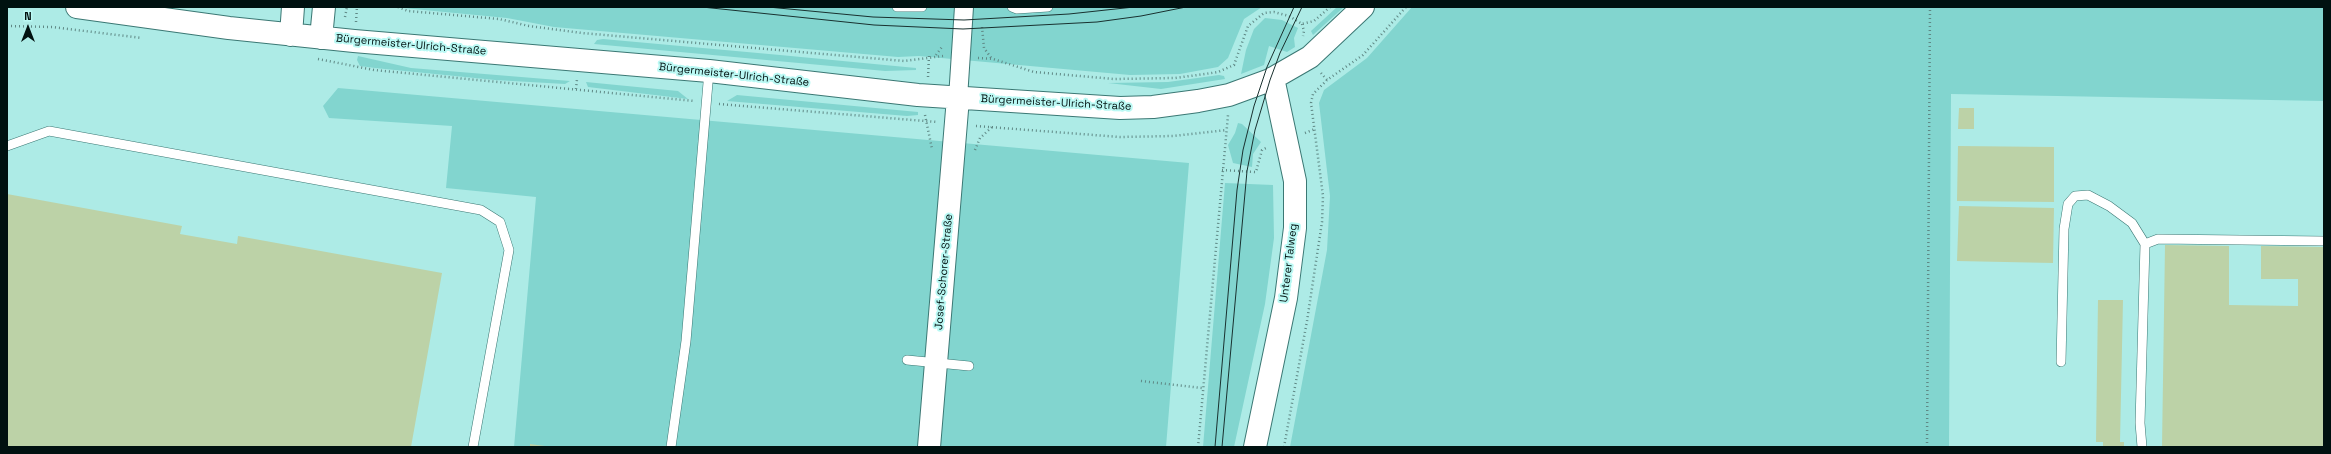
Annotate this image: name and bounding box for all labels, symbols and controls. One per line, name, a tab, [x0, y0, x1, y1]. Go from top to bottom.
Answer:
north arrow	[8, 8, 48, 48]
text: N	[24, 9, 32, 23]
street label: Bürgermeister-Ulrich-Straße	[335, 32, 487, 58]
street label: Bürgermeister-Ulrich-Straße	[658, 61, 810, 89]
street label: Bürgermeister-Ulrich-Straße	[980, 92, 1132, 114]
street label: Josef-Schorer-Straße	[932, 213, 956, 331]
street label: Unterer Talweg	[1278, 223, 1300, 303]

